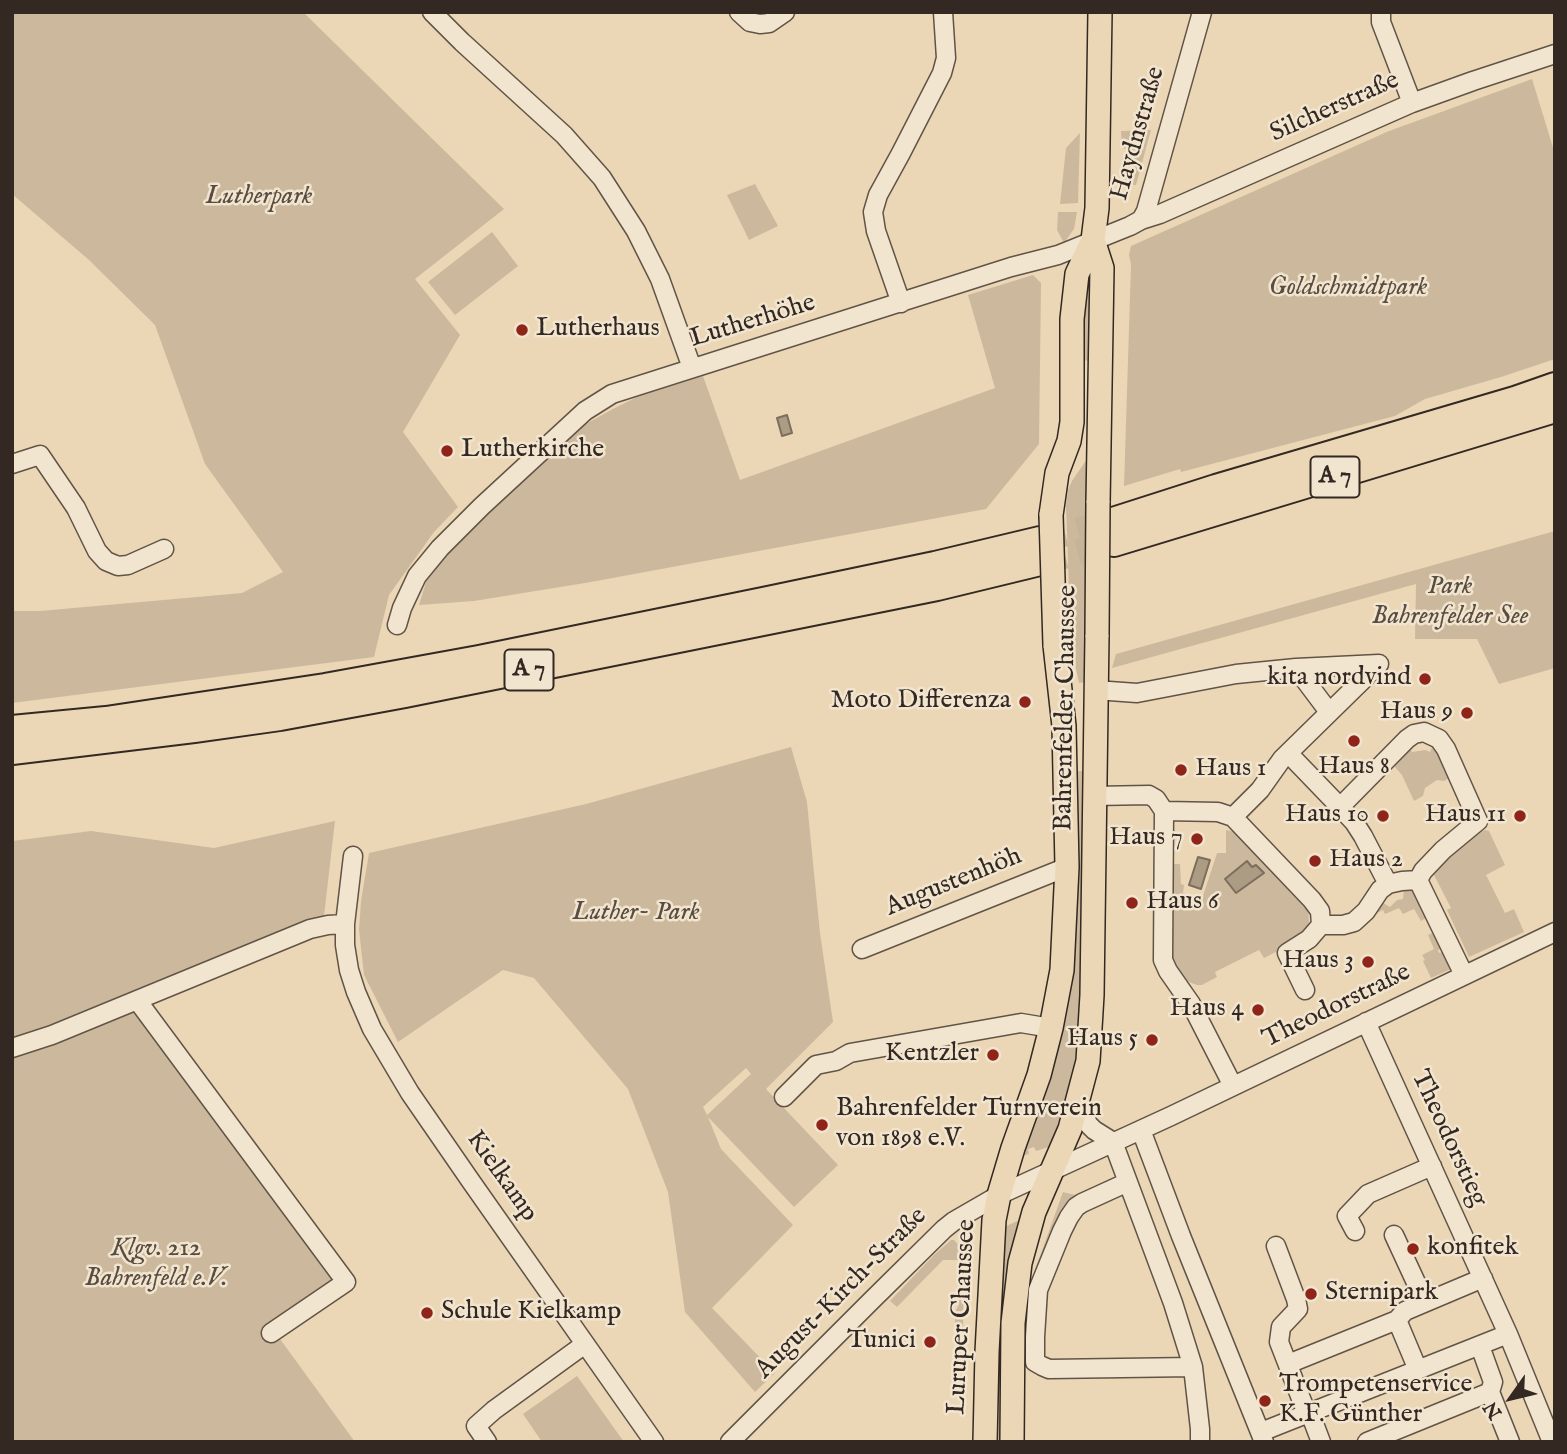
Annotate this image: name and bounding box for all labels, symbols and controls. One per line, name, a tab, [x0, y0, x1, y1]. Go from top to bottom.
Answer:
street label: Haydnstraße	[1105, 64, 1173, 204]
street label: Silcherstraße	[1266, 66, 1404, 150]
park label: Lutherpark	[205, 182, 313, 214]
park label: Goldschmidtpark	[1269, 273, 1427, 305]
street label: Lutherhöhe	[687, 288, 819, 356]
place label: Lutherhaus	[536, 314, 660, 346]
marker: Lutherhaus	[514, 322, 530, 338]
place label: Lutherkirche	[461, 435, 604, 467]
marker: Lutherkirche	[439, 443, 455, 459]
road number: A 7	[1310, 456, 1360, 498]
park label: Park Bahrenfelder See	[1372, 572, 1528, 634]
street label: Bahrenfelder Chaussee	[1049, 585, 1085, 831]
road number: A 7	[504, 650, 554, 690]
place label: kita nordvind	[1267, 663, 1411, 695]
marker: kita nordvind	[1417, 671, 1433, 687]
place label: Moto Differenza	[830, 686, 1011, 718]
marker: Moto Differenza	[1017, 694, 1033, 710]
place label: Haus 9	[1380, 697, 1453, 729]
marker: Haus 9	[1459, 705, 1475, 721]
marker: Haus 8	[1346, 733, 1362, 749]
place label: Haus 8	[1318, 752, 1390, 784]
place label: Haus 1	[1195, 754, 1267, 786]
marker: Haus 1	[1173, 762, 1189, 778]
place label: Haus 10	[1285, 800, 1369, 832]
place label: Haus 11	[1425, 800, 1506, 832]
marker: Haus 10	[1375, 808, 1391, 824]
marker: Haus 11	[1512, 808, 1528, 824]
place label: Haus 7	[1109, 823, 1183, 855]
marker: Haus 7	[1189, 831, 1205, 847]
street label: Augustenhöh	[881, 842, 1027, 924]
place label: Haus 2	[1329, 845, 1403, 877]
marker: Haus 2	[1307, 853, 1323, 869]
place label: Haus 6	[1146, 887, 1219, 919]
marker: Haus 6	[1124, 895, 1140, 911]
park label: Luther- Park	[572, 898, 700, 930]
place label: Haus 3	[1282, 946, 1354, 978]
marker: Haus 3	[1360, 954, 1376, 970]
street label: Theodorstraße	[1258, 958, 1416, 1056]
place label: Haus 4	[1169, 994, 1244, 1026]
marker: Haus 4	[1250, 1002, 1266, 1018]
place label: Haus 5	[1067, 1024, 1138, 1056]
marker: Haus 5	[1144, 1032, 1160, 1048]
place label: Kentzler	[885, 1039, 979, 1071]
marker: Kentzler	[985, 1047, 1001, 1063]
street label: Theodorstieg	[1403, 1066, 1493, 1212]
place label: Bahrenfelder Turnverein von 1898 e.V.	[836, 1094, 1102, 1156]
marker: Bahrenfelder Turnverein von 1898 e.V.	[814, 1117, 830, 1133]
street label: Kielkamp	[458, 1125, 544, 1229]
street label: August-Kirch-Straße	[750, 1202, 934, 1386]
street label: Luruper Chaussee	[942, 1219, 984, 1415]
place label: konfitek	[1427, 1233, 1518, 1265]
park label: Klgv. 212 Bahrenfeld e.V.	[84, 1234, 228, 1296]
marker: konfitek	[1405, 1241, 1421, 1257]
place label: Sternipark	[1325, 1278, 1438, 1310]
marker: Sternipark	[1303, 1286, 1319, 1302]
place label: Schule Kielkamp	[441, 1297, 621, 1329]
marker: Schule Kielkamp	[419, 1305, 435, 1321]
place label: Tunici	[847, 1326, 916, 1358]
marker: Tunici	[922, 1334, 938, 1350]
north arrow	[1476, 1363, 1546, 1433]
place label: Trompetenservice K.F. Günther	[1279, 1370, 1472, 1432]
marker: Trompetenservice K.F. Günther	[1257, 1393, 1273, 1409]
text: N	[1479, 1396, 1508, 1423]

